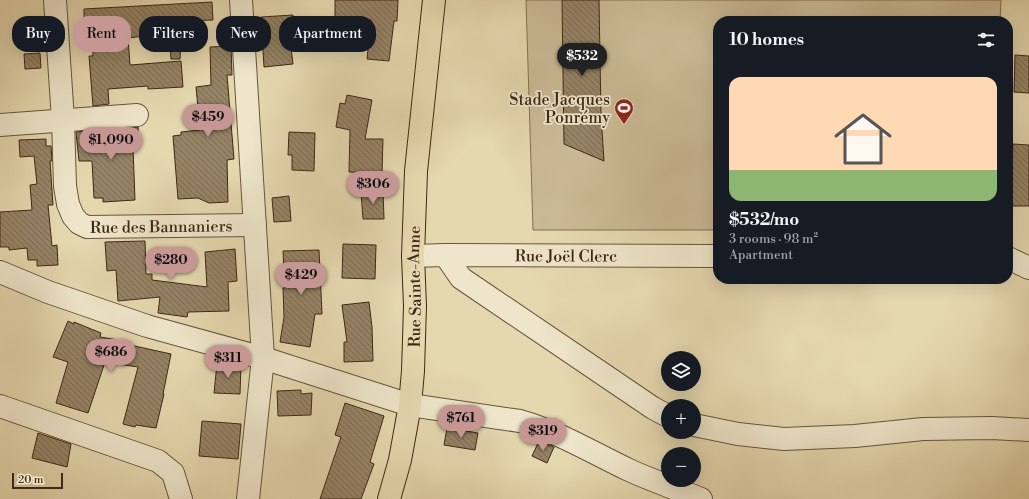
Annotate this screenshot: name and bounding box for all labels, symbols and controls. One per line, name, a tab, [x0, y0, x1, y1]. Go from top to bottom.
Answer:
chip: Buy	[12, 16, 65, 52]
chip: Rent	[73, 16, 131, 52]
chip: Filters	[139, 16, 208, 52]
chip: New	[216, 16, 271, 52]
chip: Apartment	[279, 16, 376, 52]
text: 10 homes	[729, 29, 804, 51]
icon: filters	[975, 29, 997, 51]
pin: $532	[558, 43, 606, 77]
text: $532	[566, 48, 598, 64]
place label: Stade Jacques Ponrémy	[509, 90, 610, 128]
sports icon: Stade Jacques Ponrémy	[613, 97, 635, 125]
icon: home	[827, 103, 899, 175]
pin: $459	[184, 104, 232, 138]
text: $459	[192, 109, 224, 125]
pin: $1,090	[78, 127, 144, 161]
text: $1,090	[88, 132, 134, 148]
pin: $306	[349, 171, 397, 205]
text: $306	[356, 176, 390, 192]
text: $532/mo	[729, 209, 799, 231]
street label: Rue des Bannaniers	[90, 216, 233, 238]
street label: Rue Sainte-Anne	[404, 225, 426, 348]
text: 3 rooms · 98 m²	[729, 231, 818, 247]
street label: Rue Joël Clerc	[515, 246, 617, 267]
pin: $280	[147, 247, 195, 281]
text: Apartment	[729, 247, 793, 263]
text: $280	[154, 252, 188, 268]
pin: $429	[277, 262, 325, 296]
text: $429	[285, 267, 317, 283]
pin: $686	[87, 339, 135, 373]
text: $686	[95, 344, 127, 360]
pin: $311	[204, 345, 252, 379]
text: $311	[214, 350, 242, 366]
map controls	[661, 351, 701, 487]
button: layers	[661, 351, 701, 391]
button: +	[661, 399, 701, 439]
pin: $761	[437, 405, 485, 439]
text: $761	[447, 410, 475, 426]
pin: $319	[519, 418, 567, 452]
text: $319	[528, 423, 558, 439]
button: −	[661, 447, 701, 487]
scale bar	[12, 471, 63, 490]
text: 20 m	[18, 473, 43, 487]

